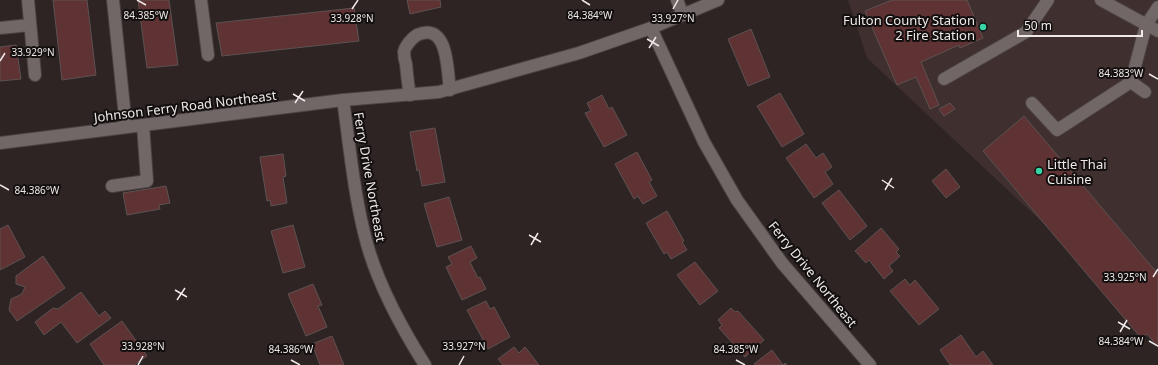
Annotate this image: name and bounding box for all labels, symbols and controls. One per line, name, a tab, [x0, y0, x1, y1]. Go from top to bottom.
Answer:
text: 84.385°W	[124, 8, 169, 22]
text: 84.384°W	[568, 8, 613, 22]
text: 33.928°N	[330, 11, 374, 25]
text: 33.927°N	[651, 11, 695, 25]
place label: Fulton County Station 2 Fire Station	[843, 11, 975, 44]
scale bar	[1018, 12, 1142, 38]
text: 50 m	[1024, 17, 1052, 34]
marker: Fulton County Station 2 Fire Station	[978, 22, 988, 32]
text: 33.929°N	[11, 45, 55, 59]
text: 84.383°W	[1099, 66, 1144, 80]
street label: Johnson Ferry Road Northeast	[91, 86, 278, 126]
street label: Ferry Drive Northeast	[350, 111, 390, 244]
place label: Little Thai Cuisine	[1047, 155, 1107, 188]
marker: Little Thai Cuisine	[1034, 166, 1044, 176]
text: 84.386°W	[15, 183, 60, 197]
street label: Ferry Drive Northeast	[765, 217, 862, 331]
text: 33.925°N	[1103, 270, 1147, 284]
text: 84.384°W	[1099, 334, 1144, 348]
text: 33.928°N	[121, 339, 165, 353]
text: 33.927°N	[442, 339, 486, 353]
text: 84.386°W	[269, 342, 314, 356]
text: 84.385°W	[714, 342, 759, 356]

